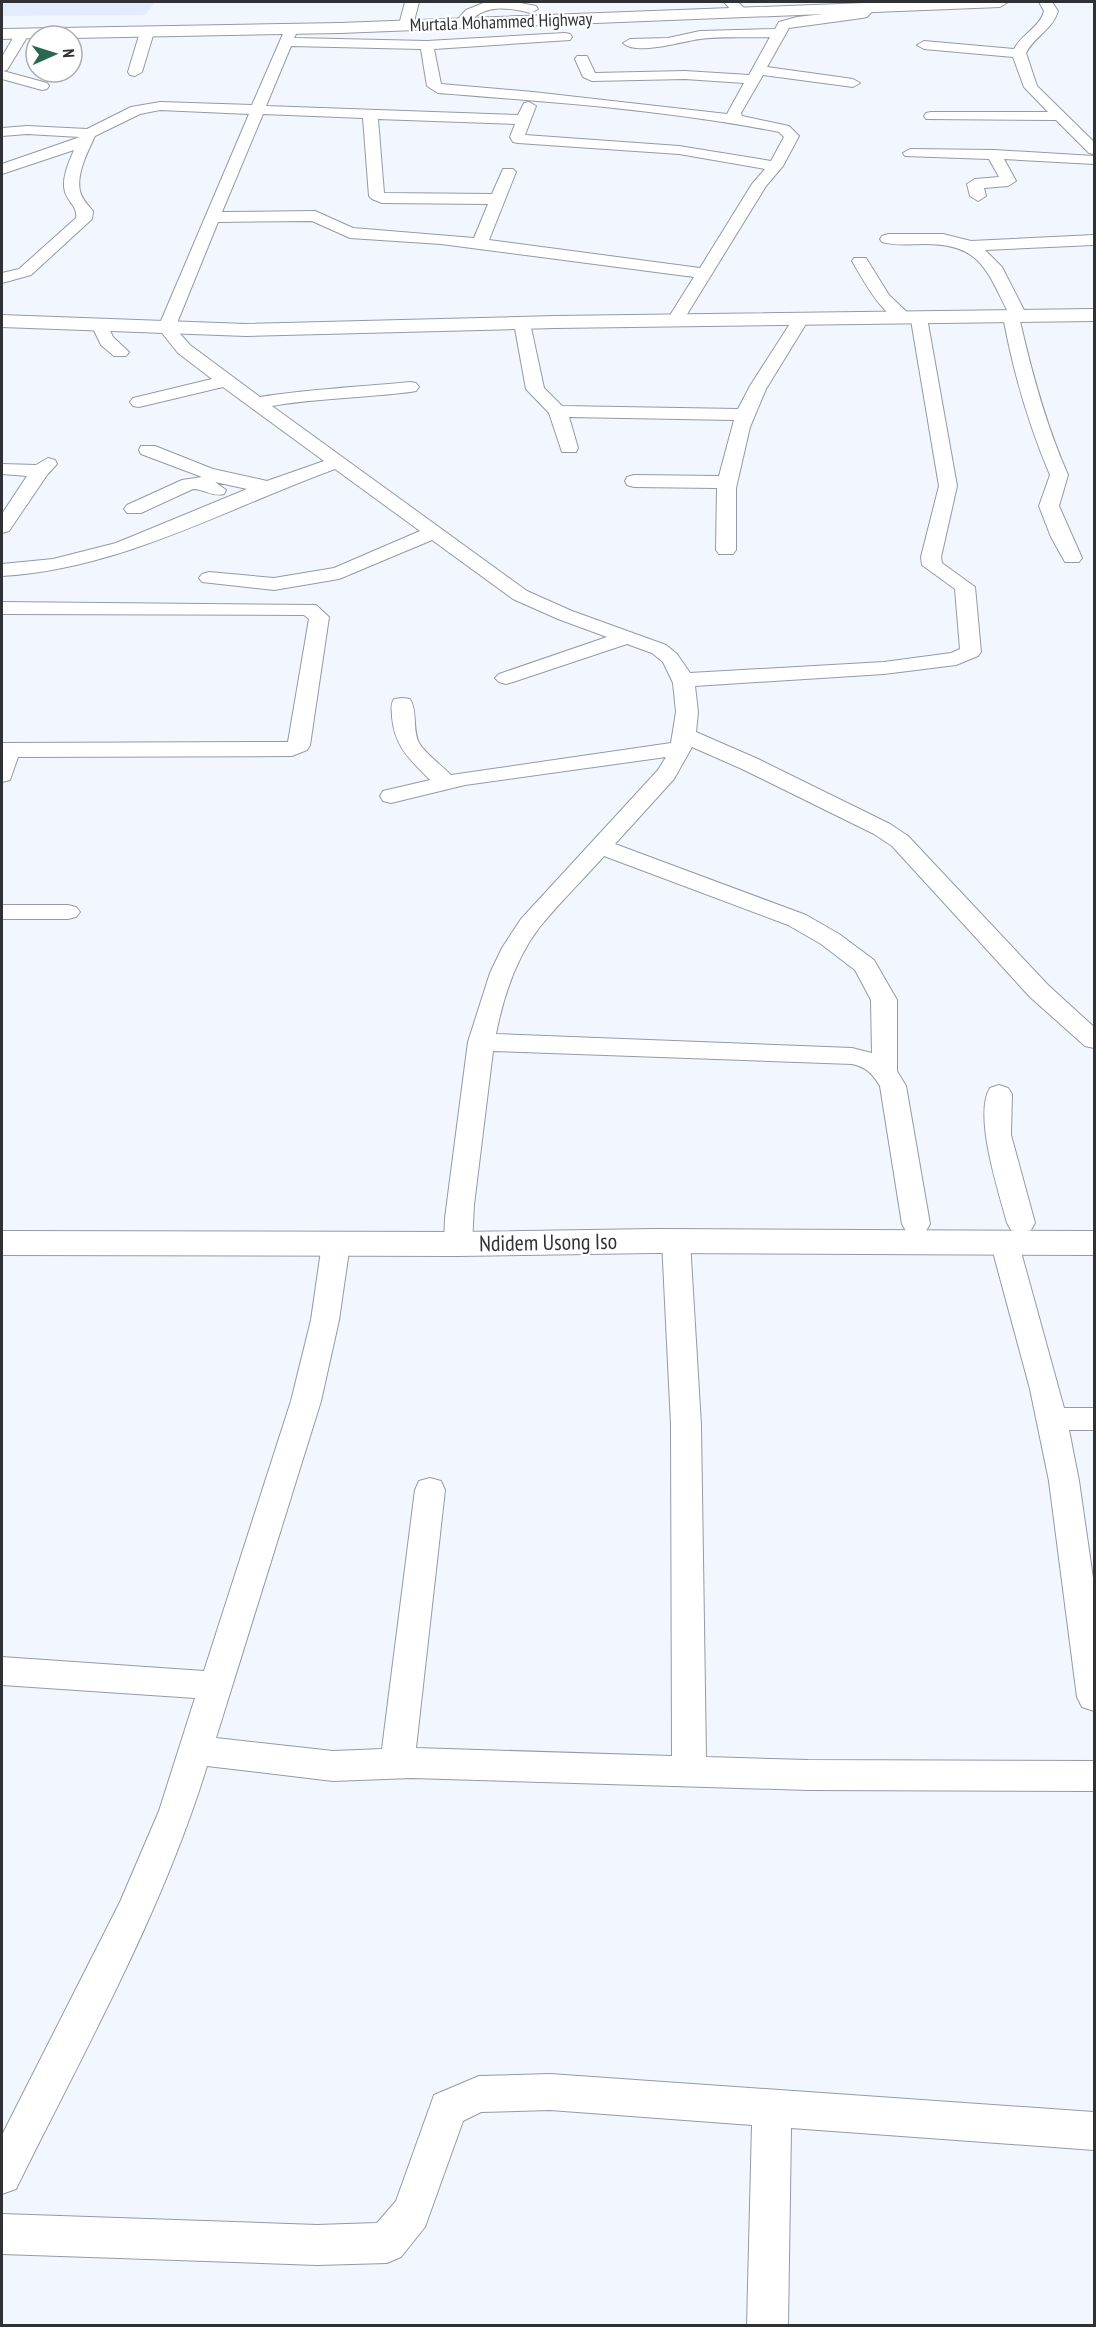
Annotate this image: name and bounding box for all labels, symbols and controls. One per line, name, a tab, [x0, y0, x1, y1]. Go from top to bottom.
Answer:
street label: Murtala Mohammed Highway	[409, 7, 593, 36]
north arrow	[24, 24, 84, 84]
text: N	[59, 48, 79, 58]
street label: Ndidem Usong Iso	[479, 1227, 617, 1257]

